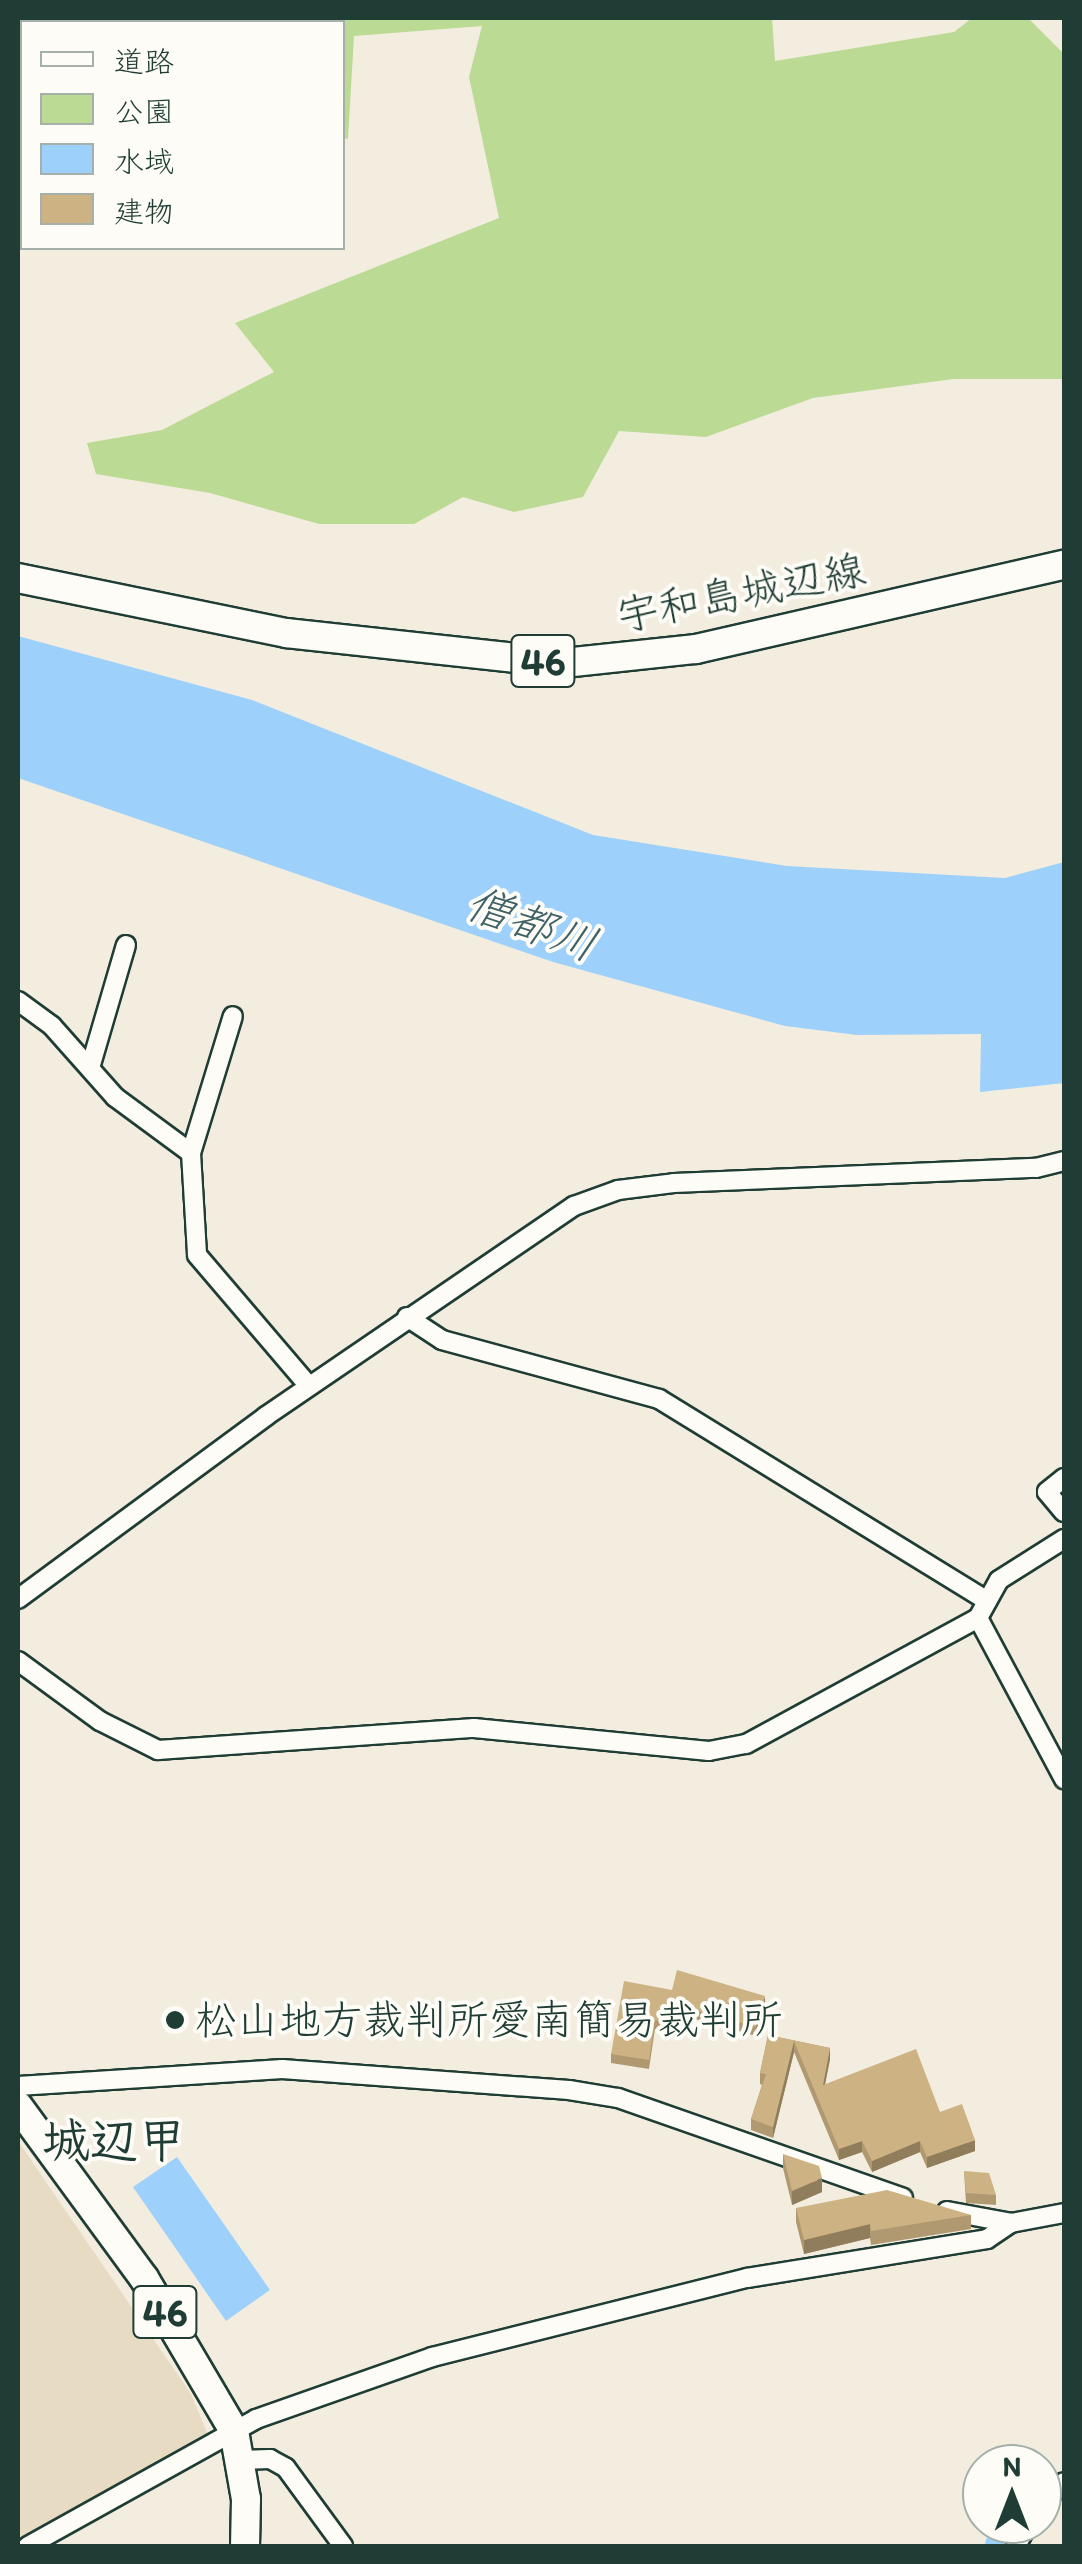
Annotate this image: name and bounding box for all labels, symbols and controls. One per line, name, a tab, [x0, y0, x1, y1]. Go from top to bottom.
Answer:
legend	[20, 20, 345, 250]
text: 道路	[114, 43, 174, 80]
text: 公園	[114, 93, 174, 130]
text: 水域	[114, 143, 174, 180]
text: 建物	[114, 193, 174, 230]
street label: 宇和島城辺線	[613, 544, 869, 642]
road number: 46	[508, 626, 578, 696]
water label: 僧都川	[459, 876, 605, 972]
place label: 松山地方裁判所愛南簡易裁判所	[195, 1995, 783, 2045]
marker: 松山地方裁判所愛南簡易裁判所	[164, 2009, 186, 2031]
district label: 城辺甲	[42, 2112, 186, 2170]
road number: 46	[130, 2277, 200, 2347]
north arrow	[962, 2444, 1062, 2544]
text: N	[1003, 2449, 1021, 2483]

